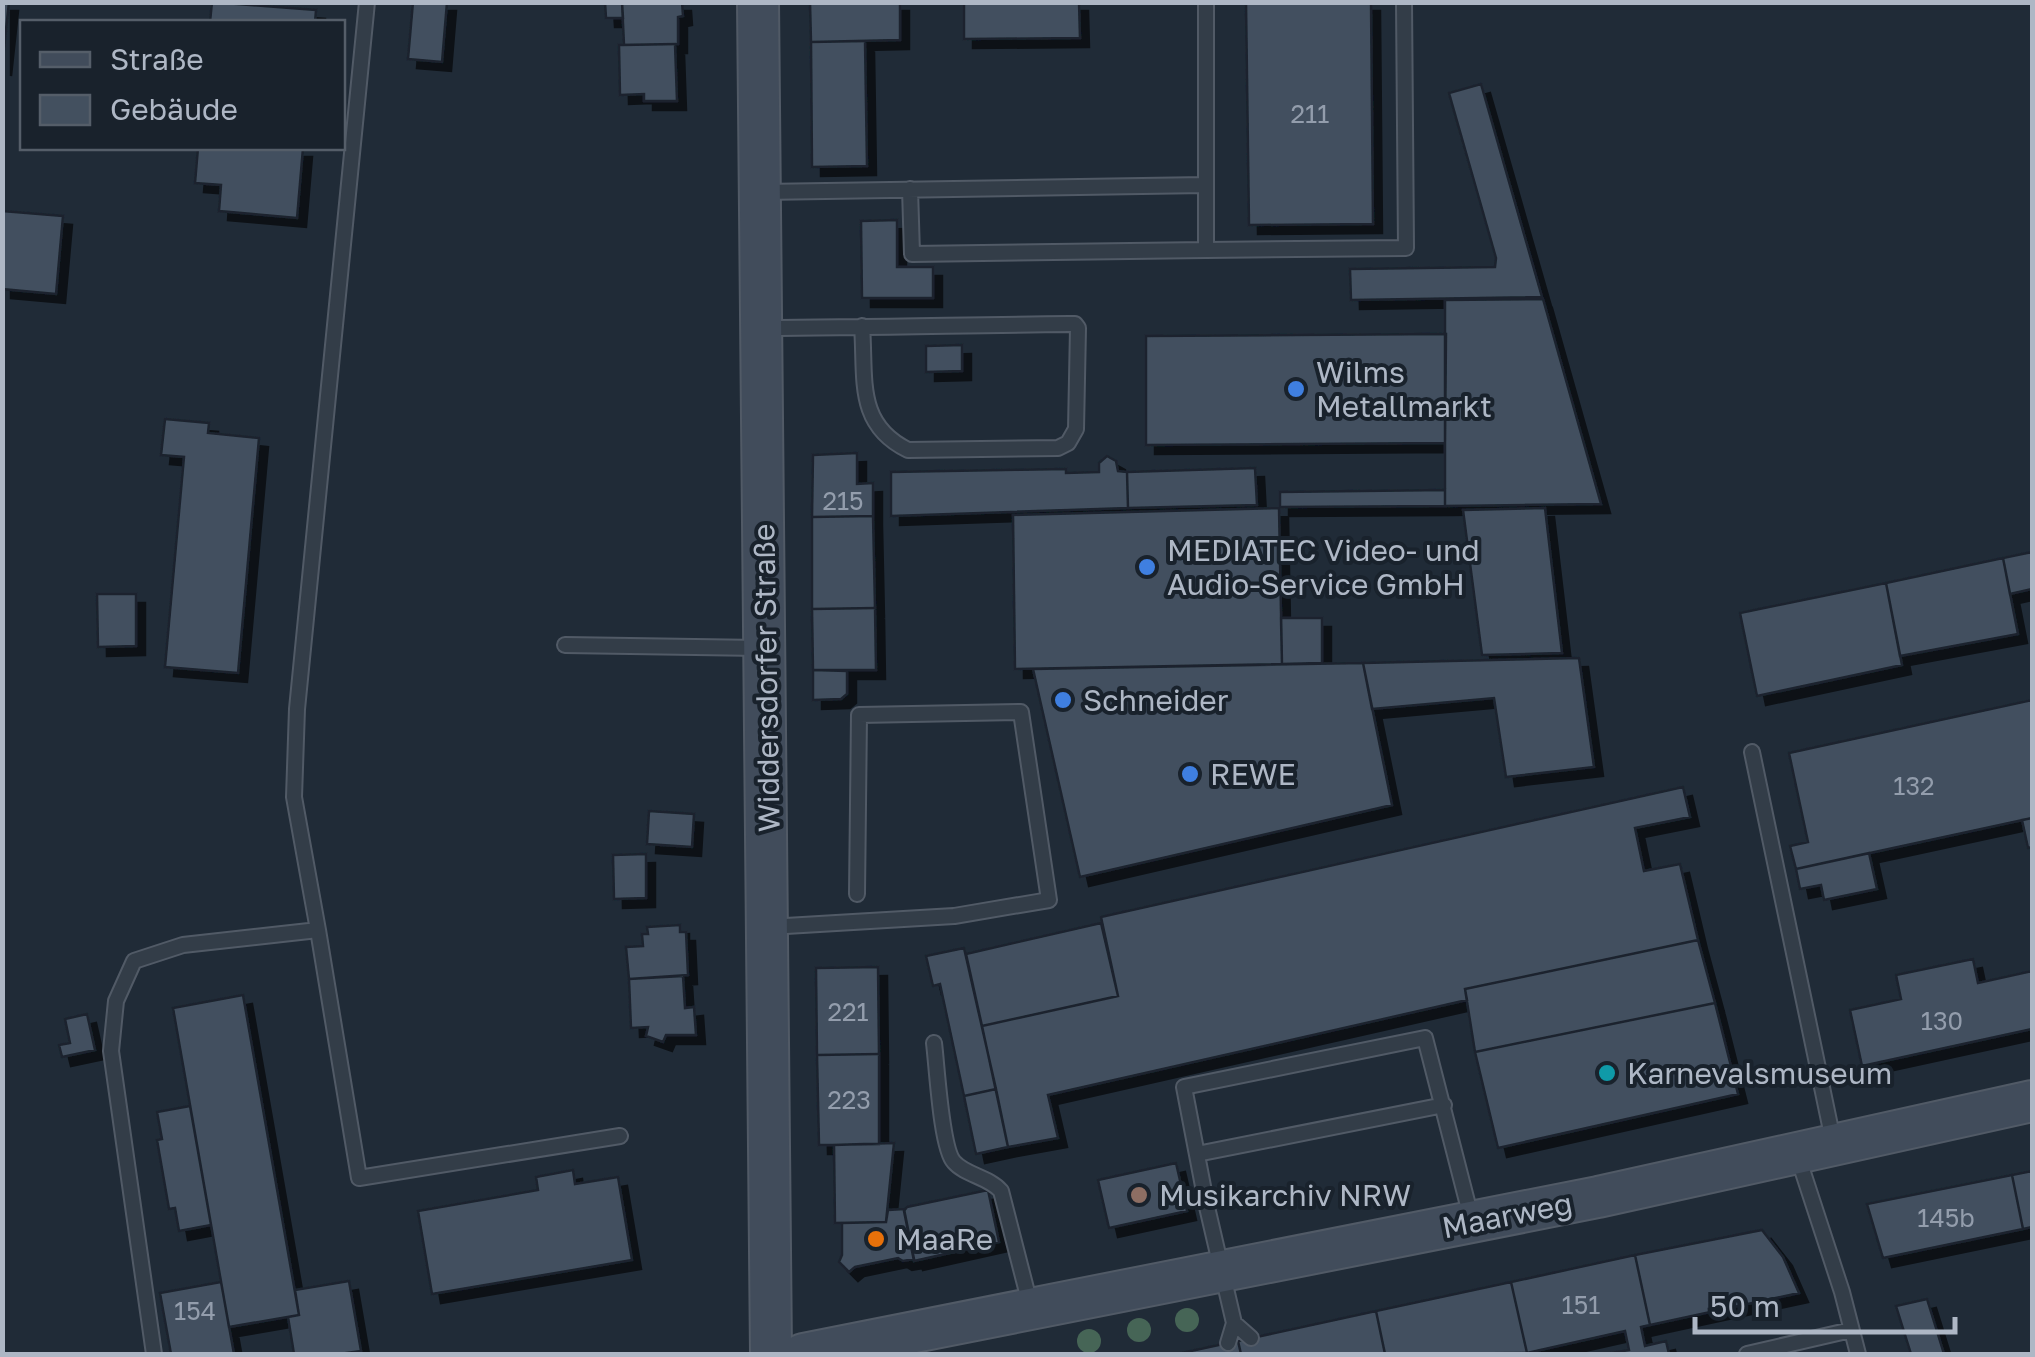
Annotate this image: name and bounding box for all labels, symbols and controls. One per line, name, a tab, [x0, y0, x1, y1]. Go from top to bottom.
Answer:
legend	[20, 20, 345, 150]
text: Straße	[110, 41, 204, 77]
text: Gebäude	[110, 91, 238, 127]
house number: 211	[1291, 98, 1329, 129]
place label: Wilms Metallmarkt	[1316, 354, 1492, 424]
marker: Wilms Metallmarkt	[1285, 378, 1307, 400]
house number: 215	[822, 485, 864, 516]
street label: Widdersdorfer Straße	[745, 523, 787, 833]
place label: MEDIATEC Video- und Audio-Service GmbH	[1167, 532, 1480, 602]
marker: MEDIATEC Video- und Audio-Service GmbH	[1136, 556, 1158, 578]
place label: Schneider	[1083, 682, 1229, 718]
marker: Schneider	[1052, 689, 1074, 711]
place label: REWE	[1210, 756, 1296, 792]
marker: REWE	[1179, 763, 1201, 785]
house number: 132	[1893, 770, 1935, 801]
house number: 221	[827, 996, 869, 1027]
house number: 130	[1921, 1005, 1963, 1036]
place label: Karnevalsmuseum	[1627, 1055, 1892, 1091]
marker: Karnevalsmuseum	[1596, 1062, 1618, 1084]
house number: 223	[827, 1084, 871, 1115]
place label: Musikarchiv NRW	[1159, 1177, 1411, 1213]
marker: Musikarchiv NRW	[1128, 1184, 1150, 1206]
street label: Maarweg	[1439, 1185, 1575, 1245]
house number: 145b	[1917, 1202, 1975, 1233]
place label: MaaRe	[896, 1221, 993, 1257]
marker: MaaRe	[865, 1228, 887, 1250]
scale bar	[1695, 1272, 1955, 1334]
text: 50 m	[1710, 1288, 1780, 1324]
house number: 151	[1562, 1289, 1600, 1320]
house number: 154	[174, 1295, 216, 1326]

